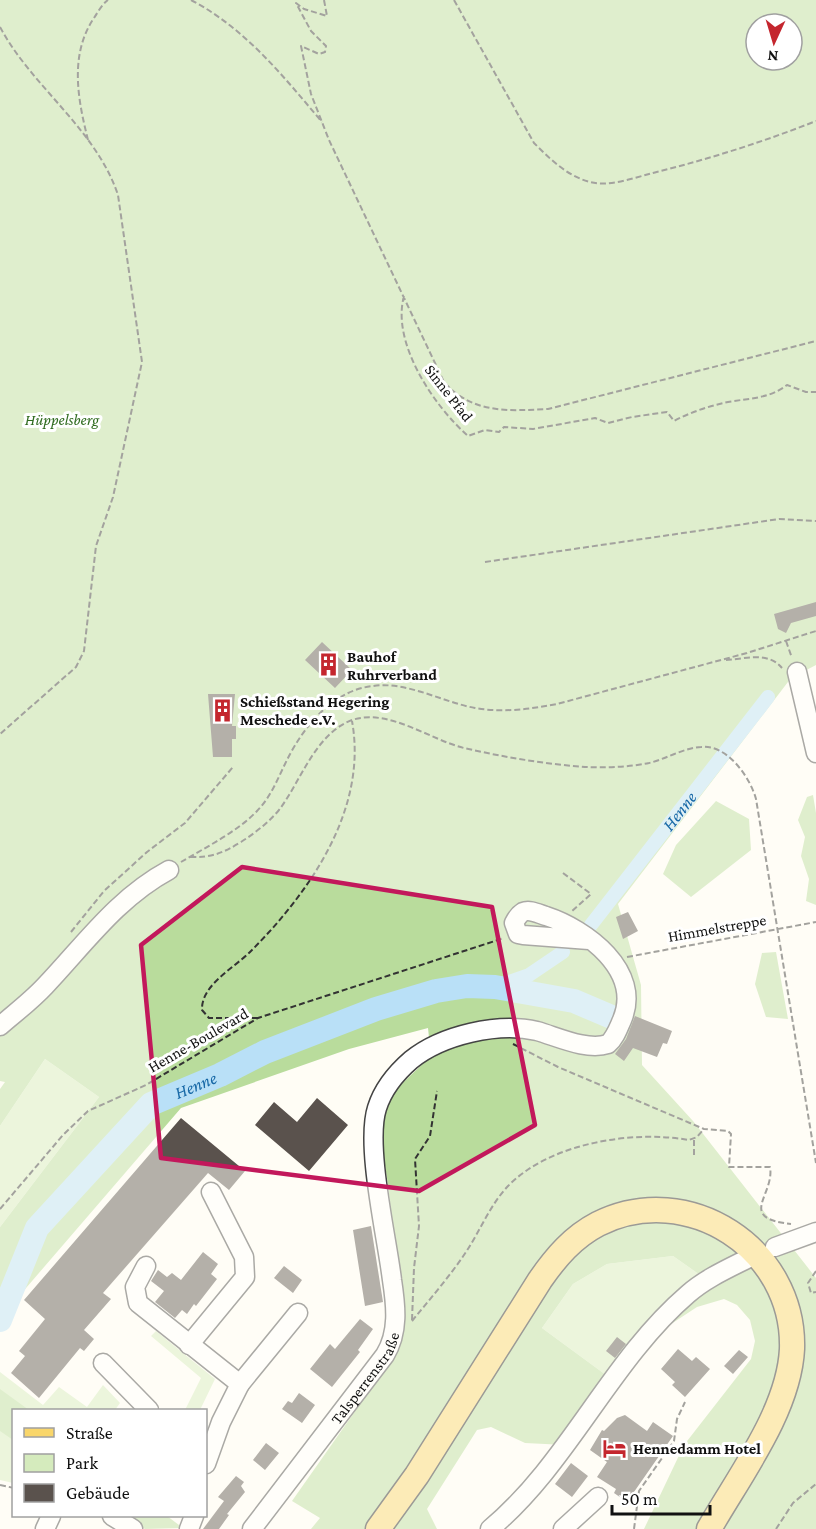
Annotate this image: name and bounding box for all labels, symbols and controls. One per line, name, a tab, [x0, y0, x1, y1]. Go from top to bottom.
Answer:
north arrow	[744, 12, 804, 72]
text: N	[767, 48, 779, 65]
street label: Sinne Pfad	[422, 361, 477, 425]
park label: Hüppelsberg	[25, 411, 100, 429]
place label: Bauhof Ruhrverband	[347, 648, 437, 683]
building icon: Bauhof Ruhrverband	[316, 652, 342, 678]
place label: Schießstand Hegering Meschede e.V.	[240, 693, 389, 728]
building icon: Schießstand Hegering Meschede e.V.	[209, 697, 235, 723]
water label: Henne	[658, 788, 701, 835]
street label: Himmelstreppe	[667, 911, 768, 946]
street label: Henne-Boulevard	[145, 1004, 251, 1075]
water label: Henne	[172, 1067, 220, 1103]
street label: Talsperrenstraße	[327, 1330, 402, 1427]
legend	[12, 1409, 207, 1517]
text: Straße	[66, 1423, 113, 1443]
hotel icon: Hennedamm Hotel	[602, 1435, 628, 1461]
place label: Hennedamm Hotel	[633, 1440, 761, 1457]
text: Park	[66, 1453, 98, 1473]
scale bar	[612, 1478, 710, 1516]
text: Gebäude	[66, 1483, 130, 1503]
text: 50 m	[621, 1489, 658, 1509]

